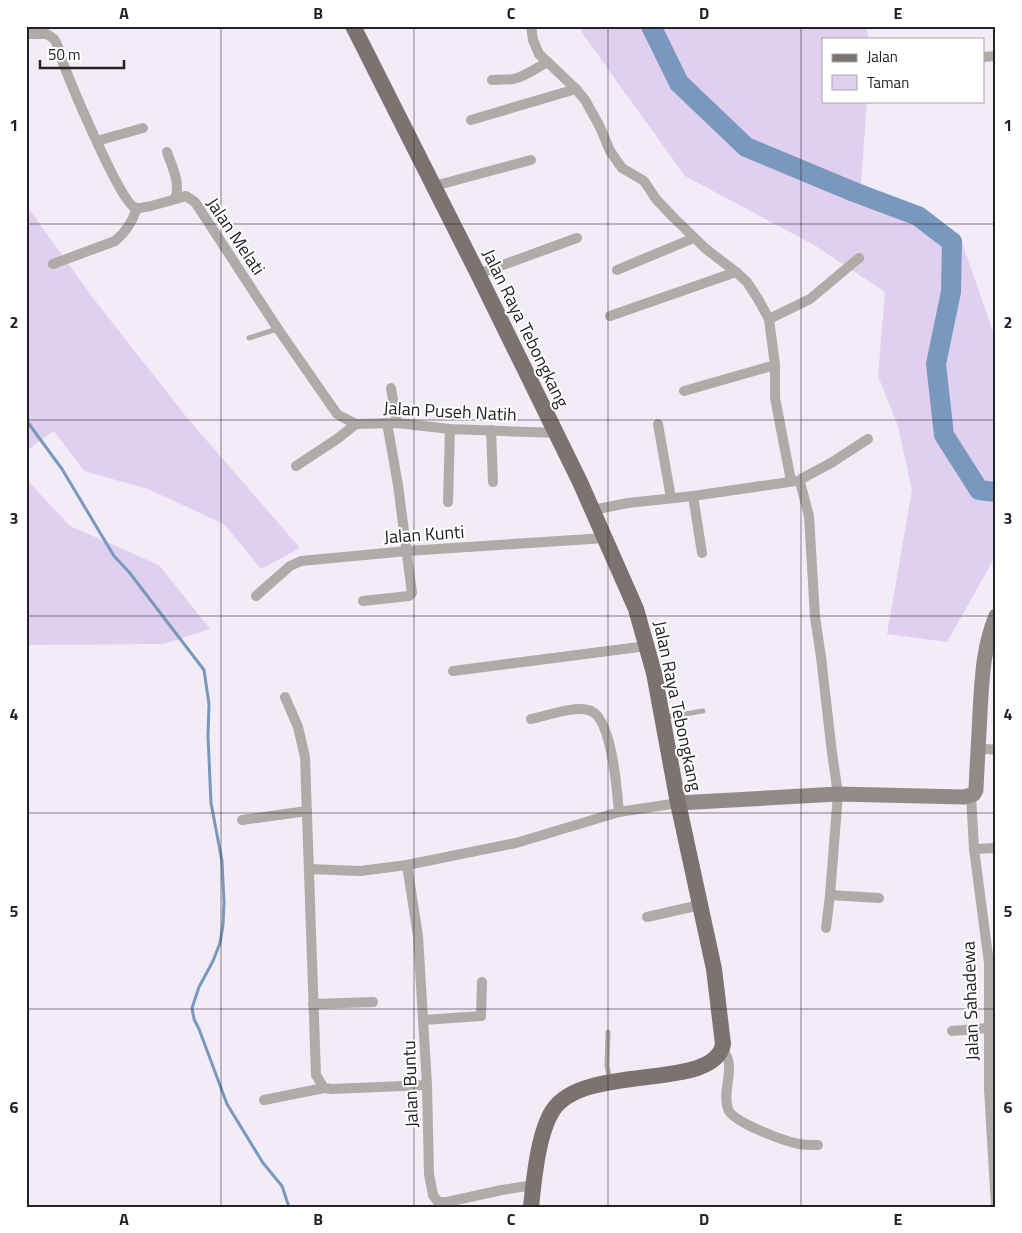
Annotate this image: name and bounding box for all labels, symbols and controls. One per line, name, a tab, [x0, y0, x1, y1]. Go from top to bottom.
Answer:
text: A	[119, 1, 129, 25]
text: B	[313, 1, 323, 25]
text: C	[507, 1, 516, 25]
text: D	[699, 1, 709, 25]
text: E	[894, 1, 903, 25]
scale bar	[40, 38, 124, 70]
legend	[822, 38, 984, 102]
text: 50 m	[48, 43, 81, 66]
text: Jalan	[867, 45, 898, 68]
text: Taman	[867, 71, 909, 94]
text: 1	[10, 113, 18, 137]
text: 1	[1004, 113, 1012, 137]
street label: Jalan Melati	[200, 192, 272, 280]
street label: Jalan Raya Tebongkang	[476, 244, 576, 412]
text: 2	[10, 310, 18, 334]
text: 2	[1004, 310, 1012, 334]
street label: Jalan Puseh Natih	[383, 394, 517, 428]
text: 3	[10, 506, 18, 530]
text: 3	[1004, 506, 1012, 530]
street label: Jalan Kunti	[383, 518, 465, 550]
street label: Jalan Raya Tebongkang	[647, 618, 709, 794]
text: 4	[10, 702, 19, 726]
text: 4	[1004, 702, 1013, 726]
text: 5	[10, 899, 19, 923]
text: 5	[1004, 899, 1013, 923]
street label: Jalan Sahadewa	[954, 941, 986, 1061]
street label: Jalan Buntu	[395, 1040, 425, 1128]
text: 6	[10, 1095, 19, 1119]
text: 6	[1004, 1095, 1013, 1119]
text: A	[119, 1207, 129, 1231]
text: B	[313, 1207, 323, 1231]
text: C	[507, 1207, 516, 1231]
text: D	[699, 1207, 709, 1231]
text: E	[894, 1207, 903, 1231]

